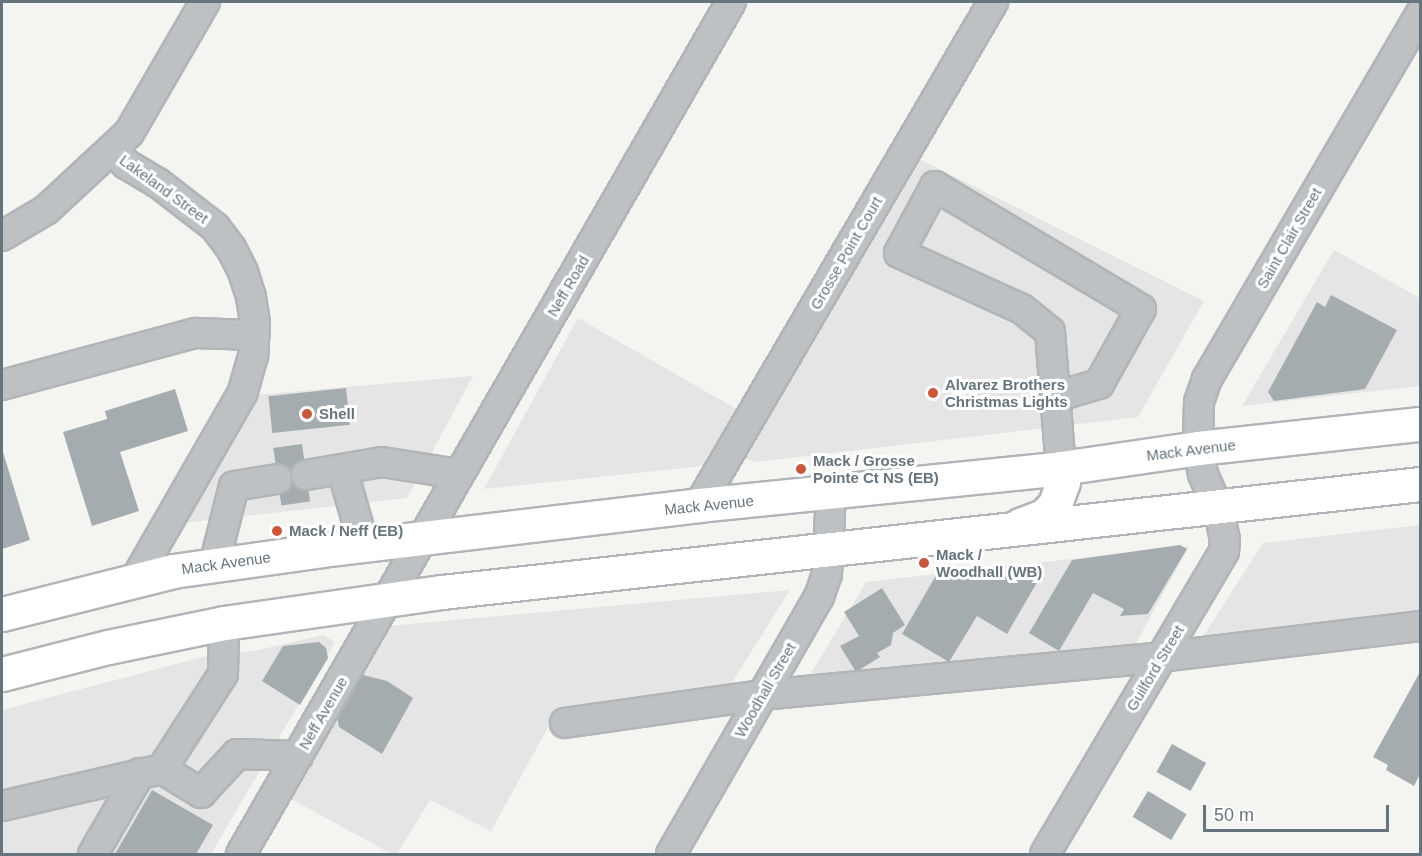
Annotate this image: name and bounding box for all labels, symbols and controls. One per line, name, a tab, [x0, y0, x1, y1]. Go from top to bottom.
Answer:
street label: Lakeland Street	[116, 151, 212, 227]
street label: Saint Clair Street	[1253, 184, 1325, 292]
street label: Grosse Point Court	[806, 193, 886, 313]
street label: Neff Road	[543, 252, 593, 320]
place label: Alvarez Brothers Christmas Lights	[945, 375, 1068, 410]
marker: Alvarez Brothers Christmas Lights	[926, 386, 940, 400]
place label: Shell	[319, 405, 355, 423]
marker: Shell	[300, 407, 314, 421]
street label: Mack Avenue	[1145, 436, 1237, 464]
place label: Mack / Grosse Pointe Ct NS (EB)	[813, 451, 939, 486]
marker: Mack / Grosse Pointe Ct NS (EB)	[794, 462, 808, 476]
street label: Mack Avenue	[663, 491, 755, 519]
place label: Mack / Neff (EB)	[289, 522, 403, 540]
marker: Mack / Neff (EB)	[270, 524, 284, 538]
place label: Mack / Woodhall (WB)	[936, 545, 1042, 580]
street label: Mack Avenue	[180, 548, 272, 578]
marker: Mack / Woodhall (WB)	[917, 556, 931, 570]
street label: Guilford Street	[1122, 622, 1188, 714]
street label: Woodhall Street	[731, 639, 799, 741]
street label: Neff Avenue	[295, 673, 351, 753]
scale bar	[1206, 793, 1392, 831]
text: 50 m	[1214, 805, 1254, 825]

